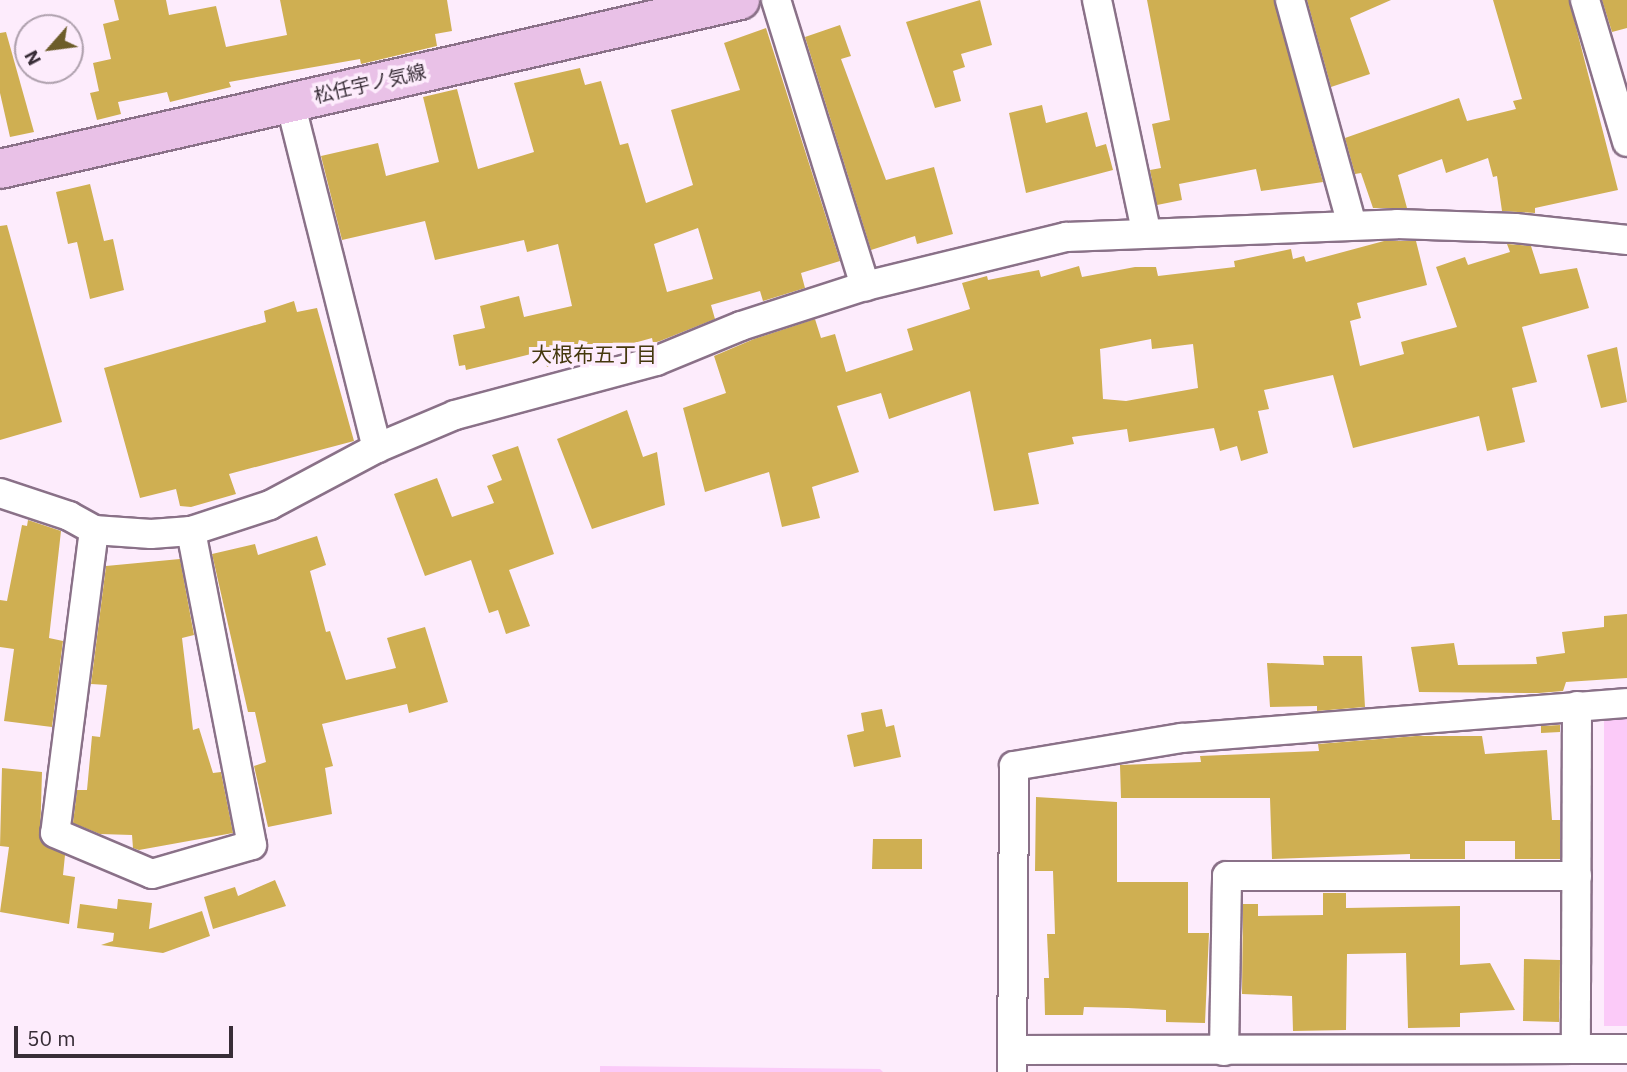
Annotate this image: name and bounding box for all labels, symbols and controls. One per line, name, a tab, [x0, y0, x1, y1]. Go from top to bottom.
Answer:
north arrow	[14, 14, 84, 84]
text: N	[18, 46, 46, 70]
street label: 松任宇ノ気線	[312, 60, 428, 108]
district label: 大根布五丁目	[531, 341, 657, 367]
scale bar	[18, 1012, 236, 1056]
text: 50 m	[27, 1024, 76, 1052]

